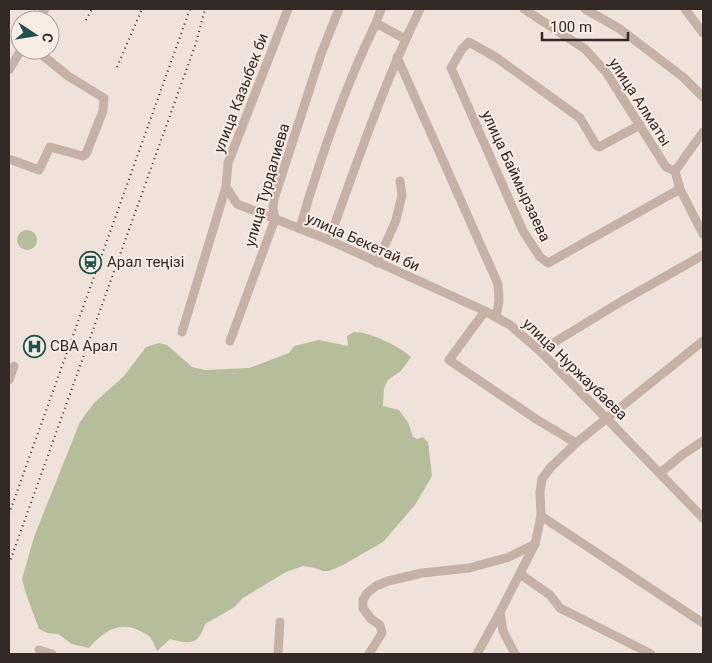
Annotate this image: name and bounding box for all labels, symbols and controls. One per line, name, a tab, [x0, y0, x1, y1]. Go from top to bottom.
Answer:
north arrow	[10, 10, 60, 60]
scale bar	[542, 10, 628, 42]
text: 100 m	[550, 18, 592, 36]
street label: улица Казыбек би	[210, 31, 272, 155]
text: С	[39, 32, 56, 44]
street label: улица Алматы	[605, 55, 675, 149]
street label: улица Баймырзаева	[478, 107, 554, 245]
street label: улица Турдалиева	[241, 121, 293, 249]
street label: улица Бекетай би	[303, 209, 423, 275]
station icon: Арал теңізі	[79, 250, 103, 274]
place label: Арал теңізі	[107, 253, 184, 271]
street label: улица Нуржаубаева	[519, 314, 631, 424]
hospital icon: СВА Арал	[22, 334, 46, 358]
place label: СВА Арал	[50, 337, 118, 355]

